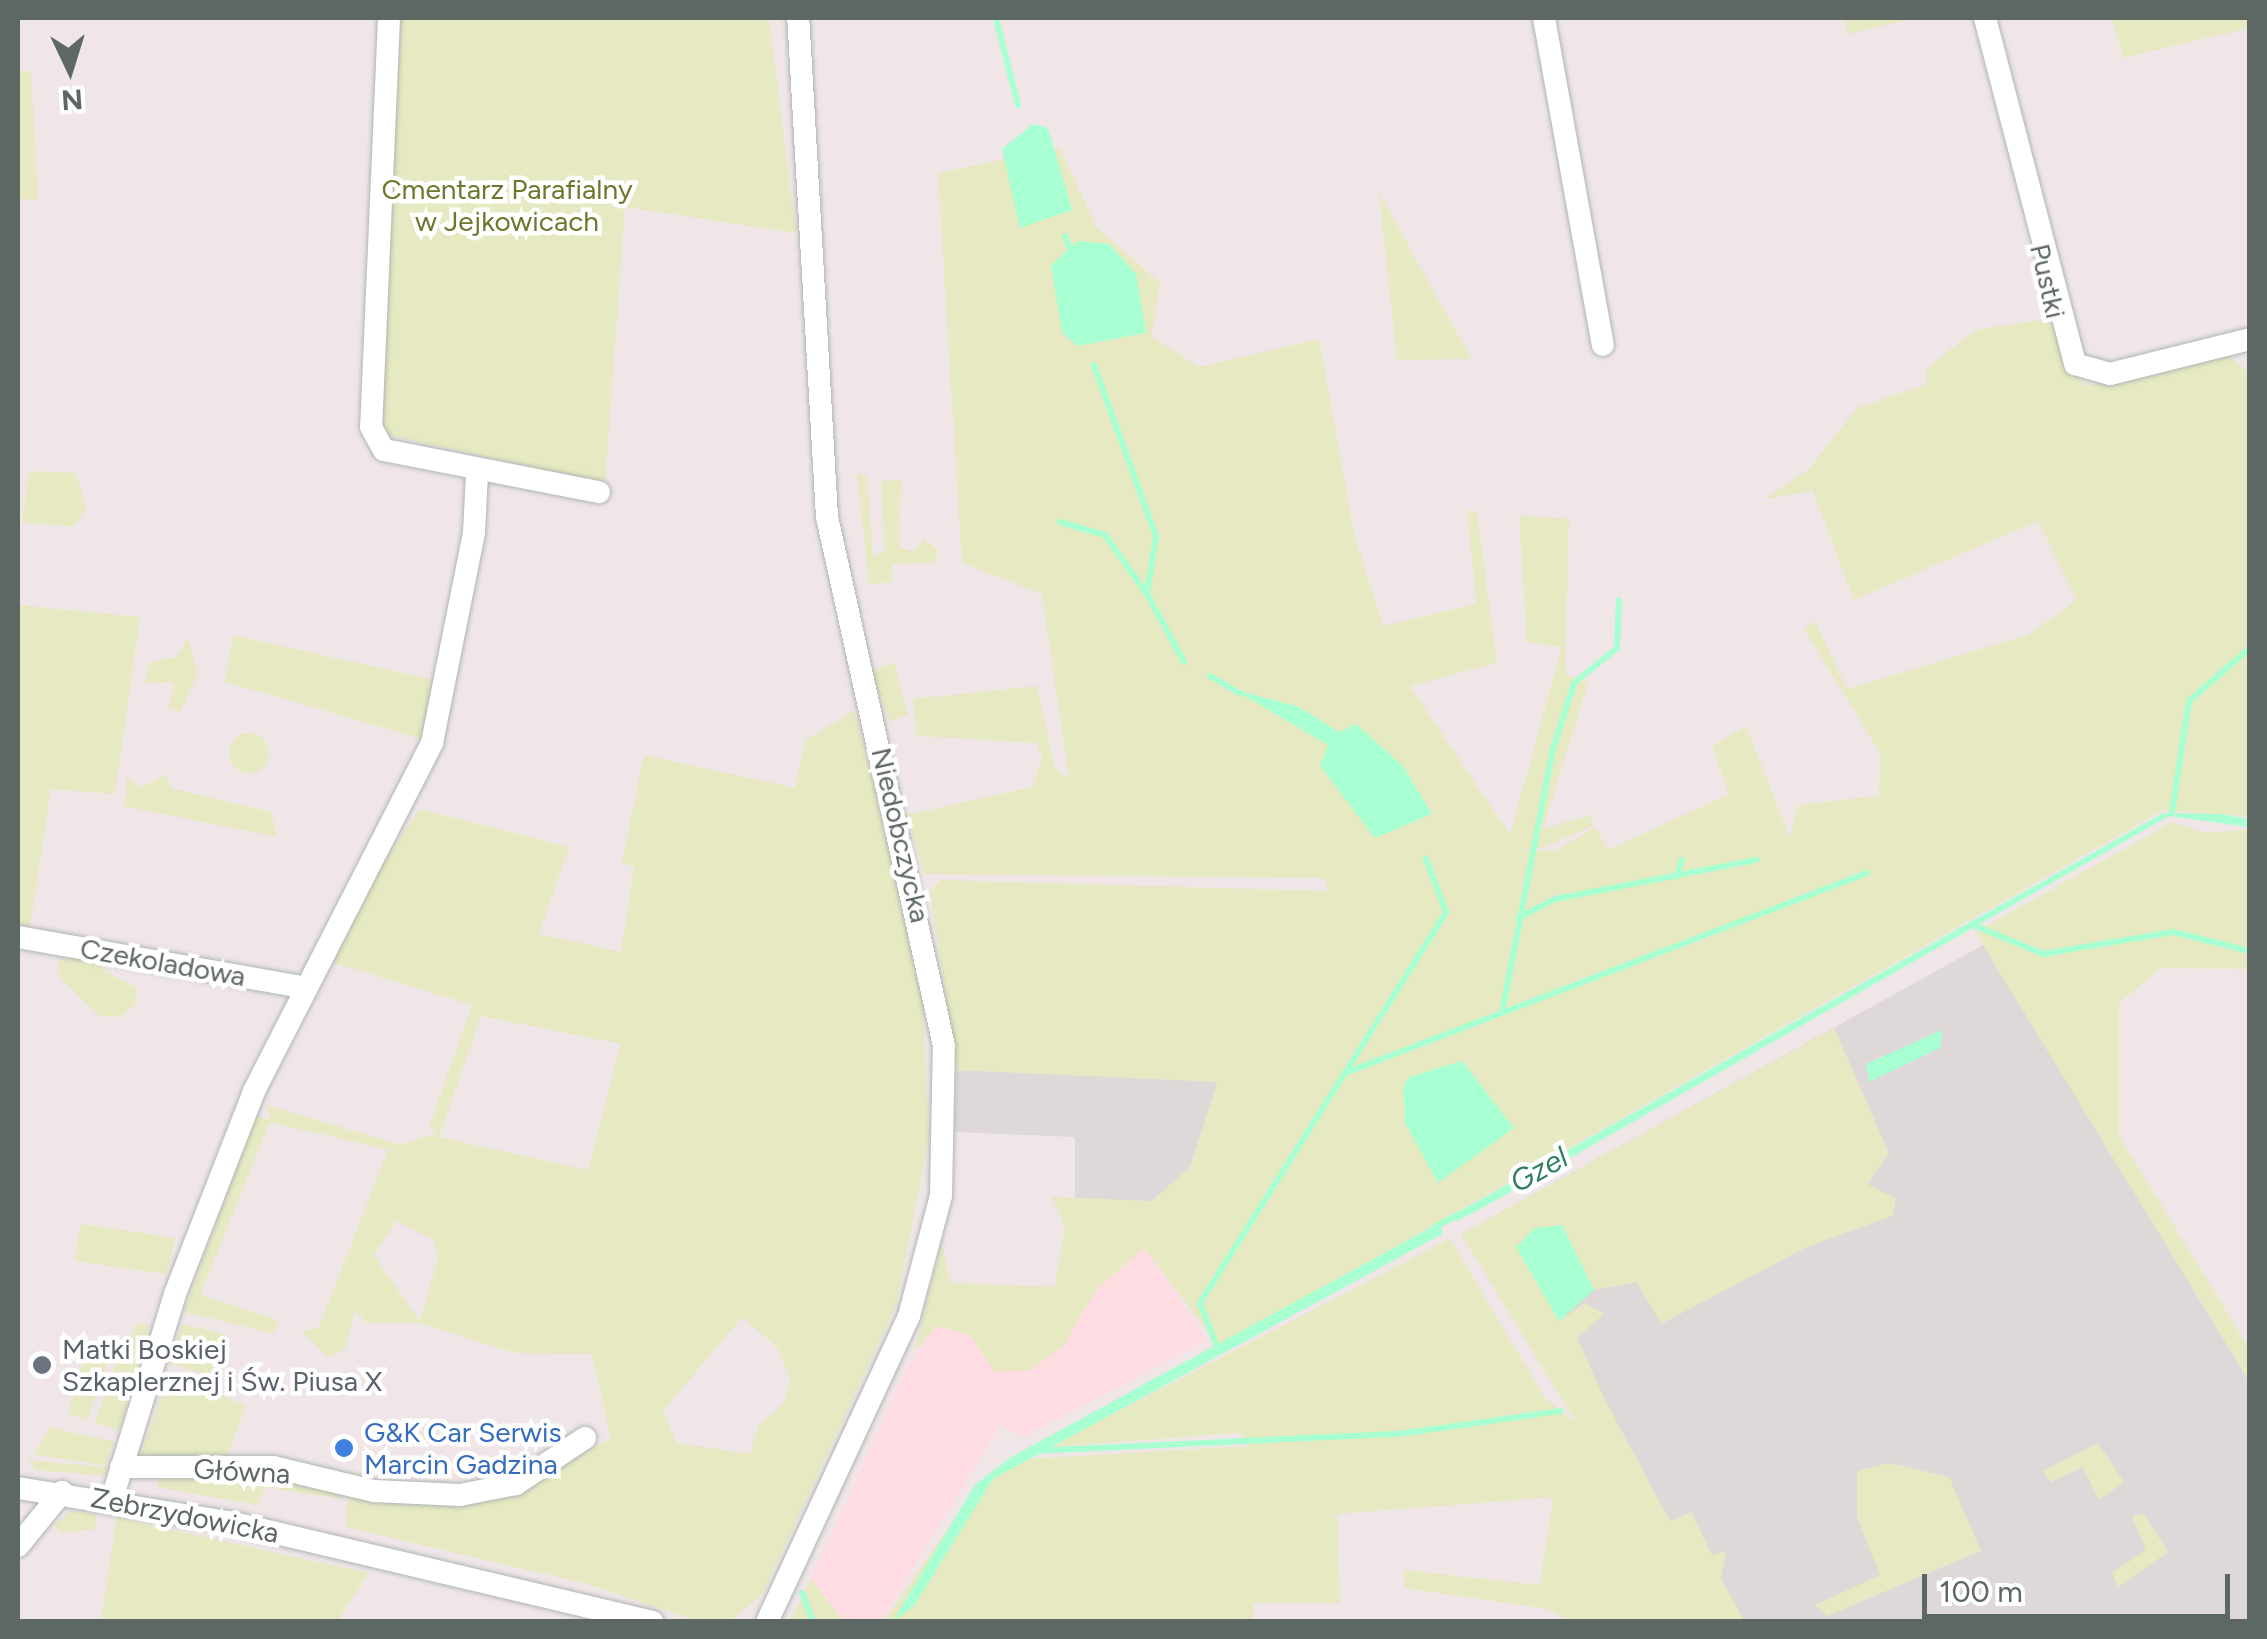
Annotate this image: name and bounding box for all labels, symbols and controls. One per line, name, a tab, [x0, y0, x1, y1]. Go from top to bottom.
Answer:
north arrow	[20, 20, 120, 120]
text: N	[60, 82, 84, 118]
park label: Cmentarz Parafialny w Jejkowicach	[381, 172, 633, 238]
street label: Pustki	[2023, 240, 2073, 322]
street label: Niedobczycka	[865, 744, 937, 926]
street label: Czekoladowa	[78, 931, 248, 993]
water label: Gzel	[1504, 1140, 1574, 1200]
place label: Matki Boskiej Szkaplerznej i Św. Piusa X	[62, 1332, 382, 1398]
marker: Matki Boskiej Szkaplerznej i Św. Piusa X	[31, 1354, 53, 1376]
place label: G&K Car Serwis Marcin Gadzina	[364, 1415, 562, 1481]
marker: G&K Car Serwis Marcin Gadzina	[333, 1437, 355, 1459]
street label: Główna	[193, 1452, 291, 1490]
street label: Zebrzydowicka	[88, 1480, 282, 1550]
scale bar	[1927, 1554, 2234, 1616]
text: 100 m	[1939, 1573, 2023, 1610]

